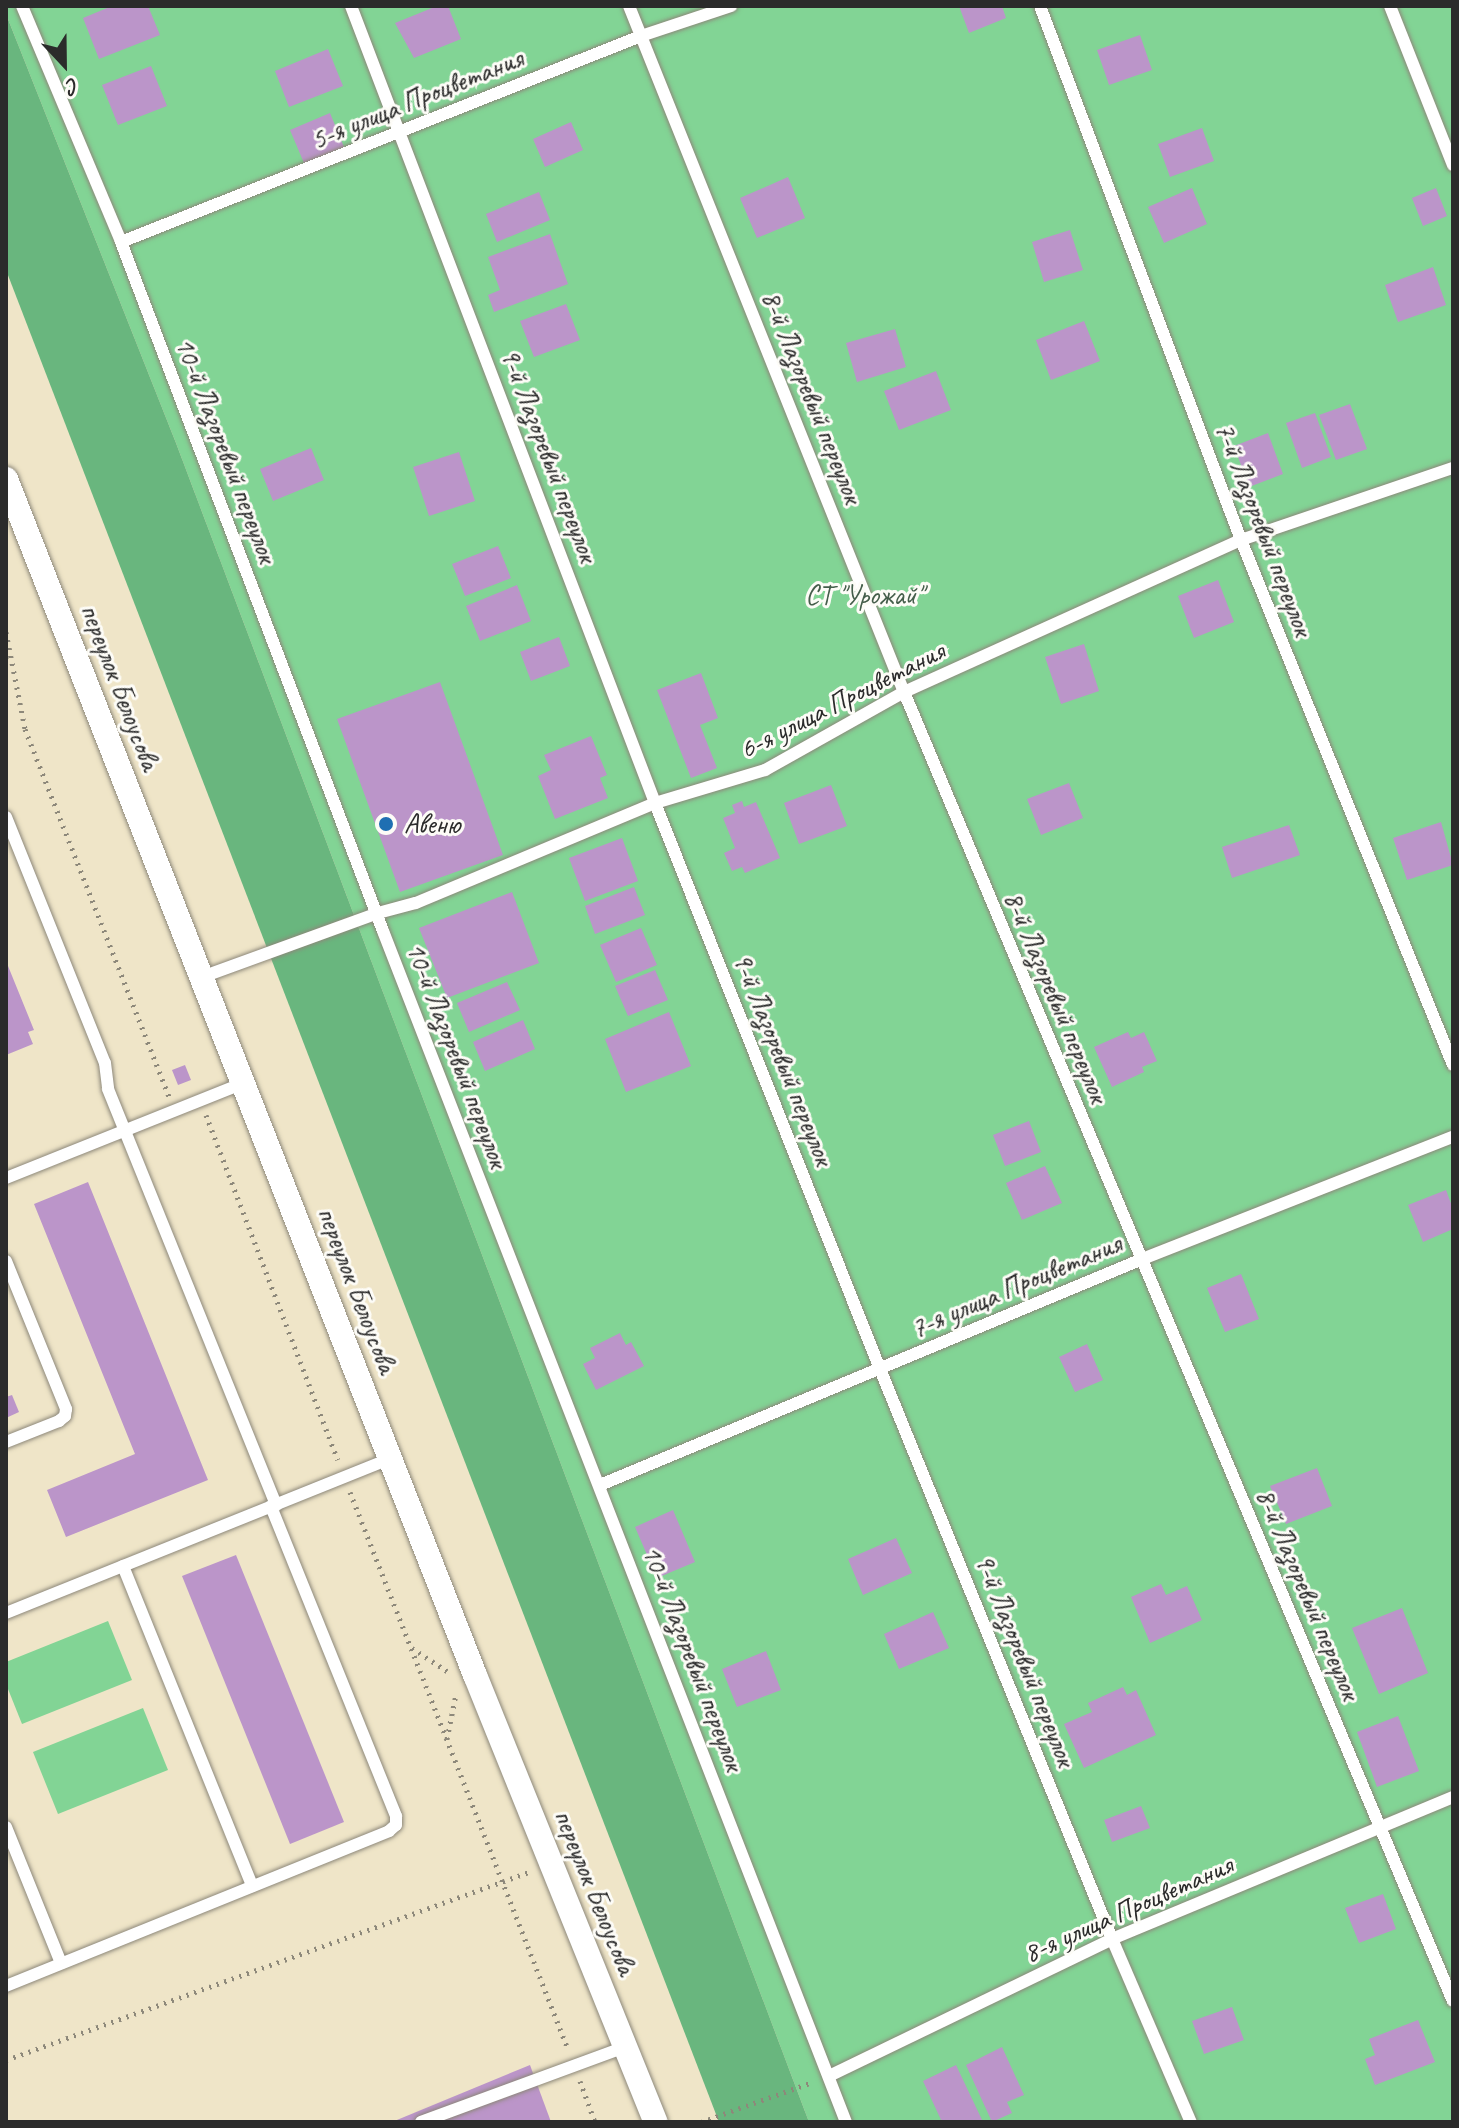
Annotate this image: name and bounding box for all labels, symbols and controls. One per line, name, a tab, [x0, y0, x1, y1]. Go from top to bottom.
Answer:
north arrow	[24, 24, 104, 104]
street label: 5-я улица Процветания	[308, 42, 526, 156]
text: С	[63, 71, 83, 101]
street label: 8-й Лазоревый переулок	[754, 286, 870, 508]
street label: 10-й Лазоревый переулок	[168, 333, 284, 567]
street label: 9-й Лазоревый переулок	[493, 343, 605, 567]
street label: 7-й Лазоревый переулок	[1208, 417, 1320, 641]
park label: СТ "Урожай"	[805, 578, 923, 612]
street label: переулок Белоусова	[73, 599, 167, 775]
street label: 6-я улица Процветания	[736, 635, 948, 765]
place label: Авеню	[404, 807, 461, 841]
marker: Авеню	[375, 813, 397, 835]
street label: 8-й Лазоревый переулок	[996, 886, 1116, 1108]
street label: 10-й Лазоревый переулок	[399, 938, 515, 1172]
street label: 9-й Лазоревый переулок	[725, 948, 841, 1170]
street label: переулок Белоусова	[310, 1202, 404, 1378]
street label: 7-я улица Процветания	[908, 1227, 1124, 1345]
street label: 8-й Лазоревый переулок	[1248, 1483, 1368, 1705]
street label: 10-й Лазоревый переулок	[635, 1541, 751, 1775]
street label: 9-й Лазоревый переулок	[967, 1549, 1083, 1771]
street label: переулок Белоусова	[546, 1804, 644, 1980]
street label: 8-я улица Процветания	[1020, 1849, 1236, 1969]

